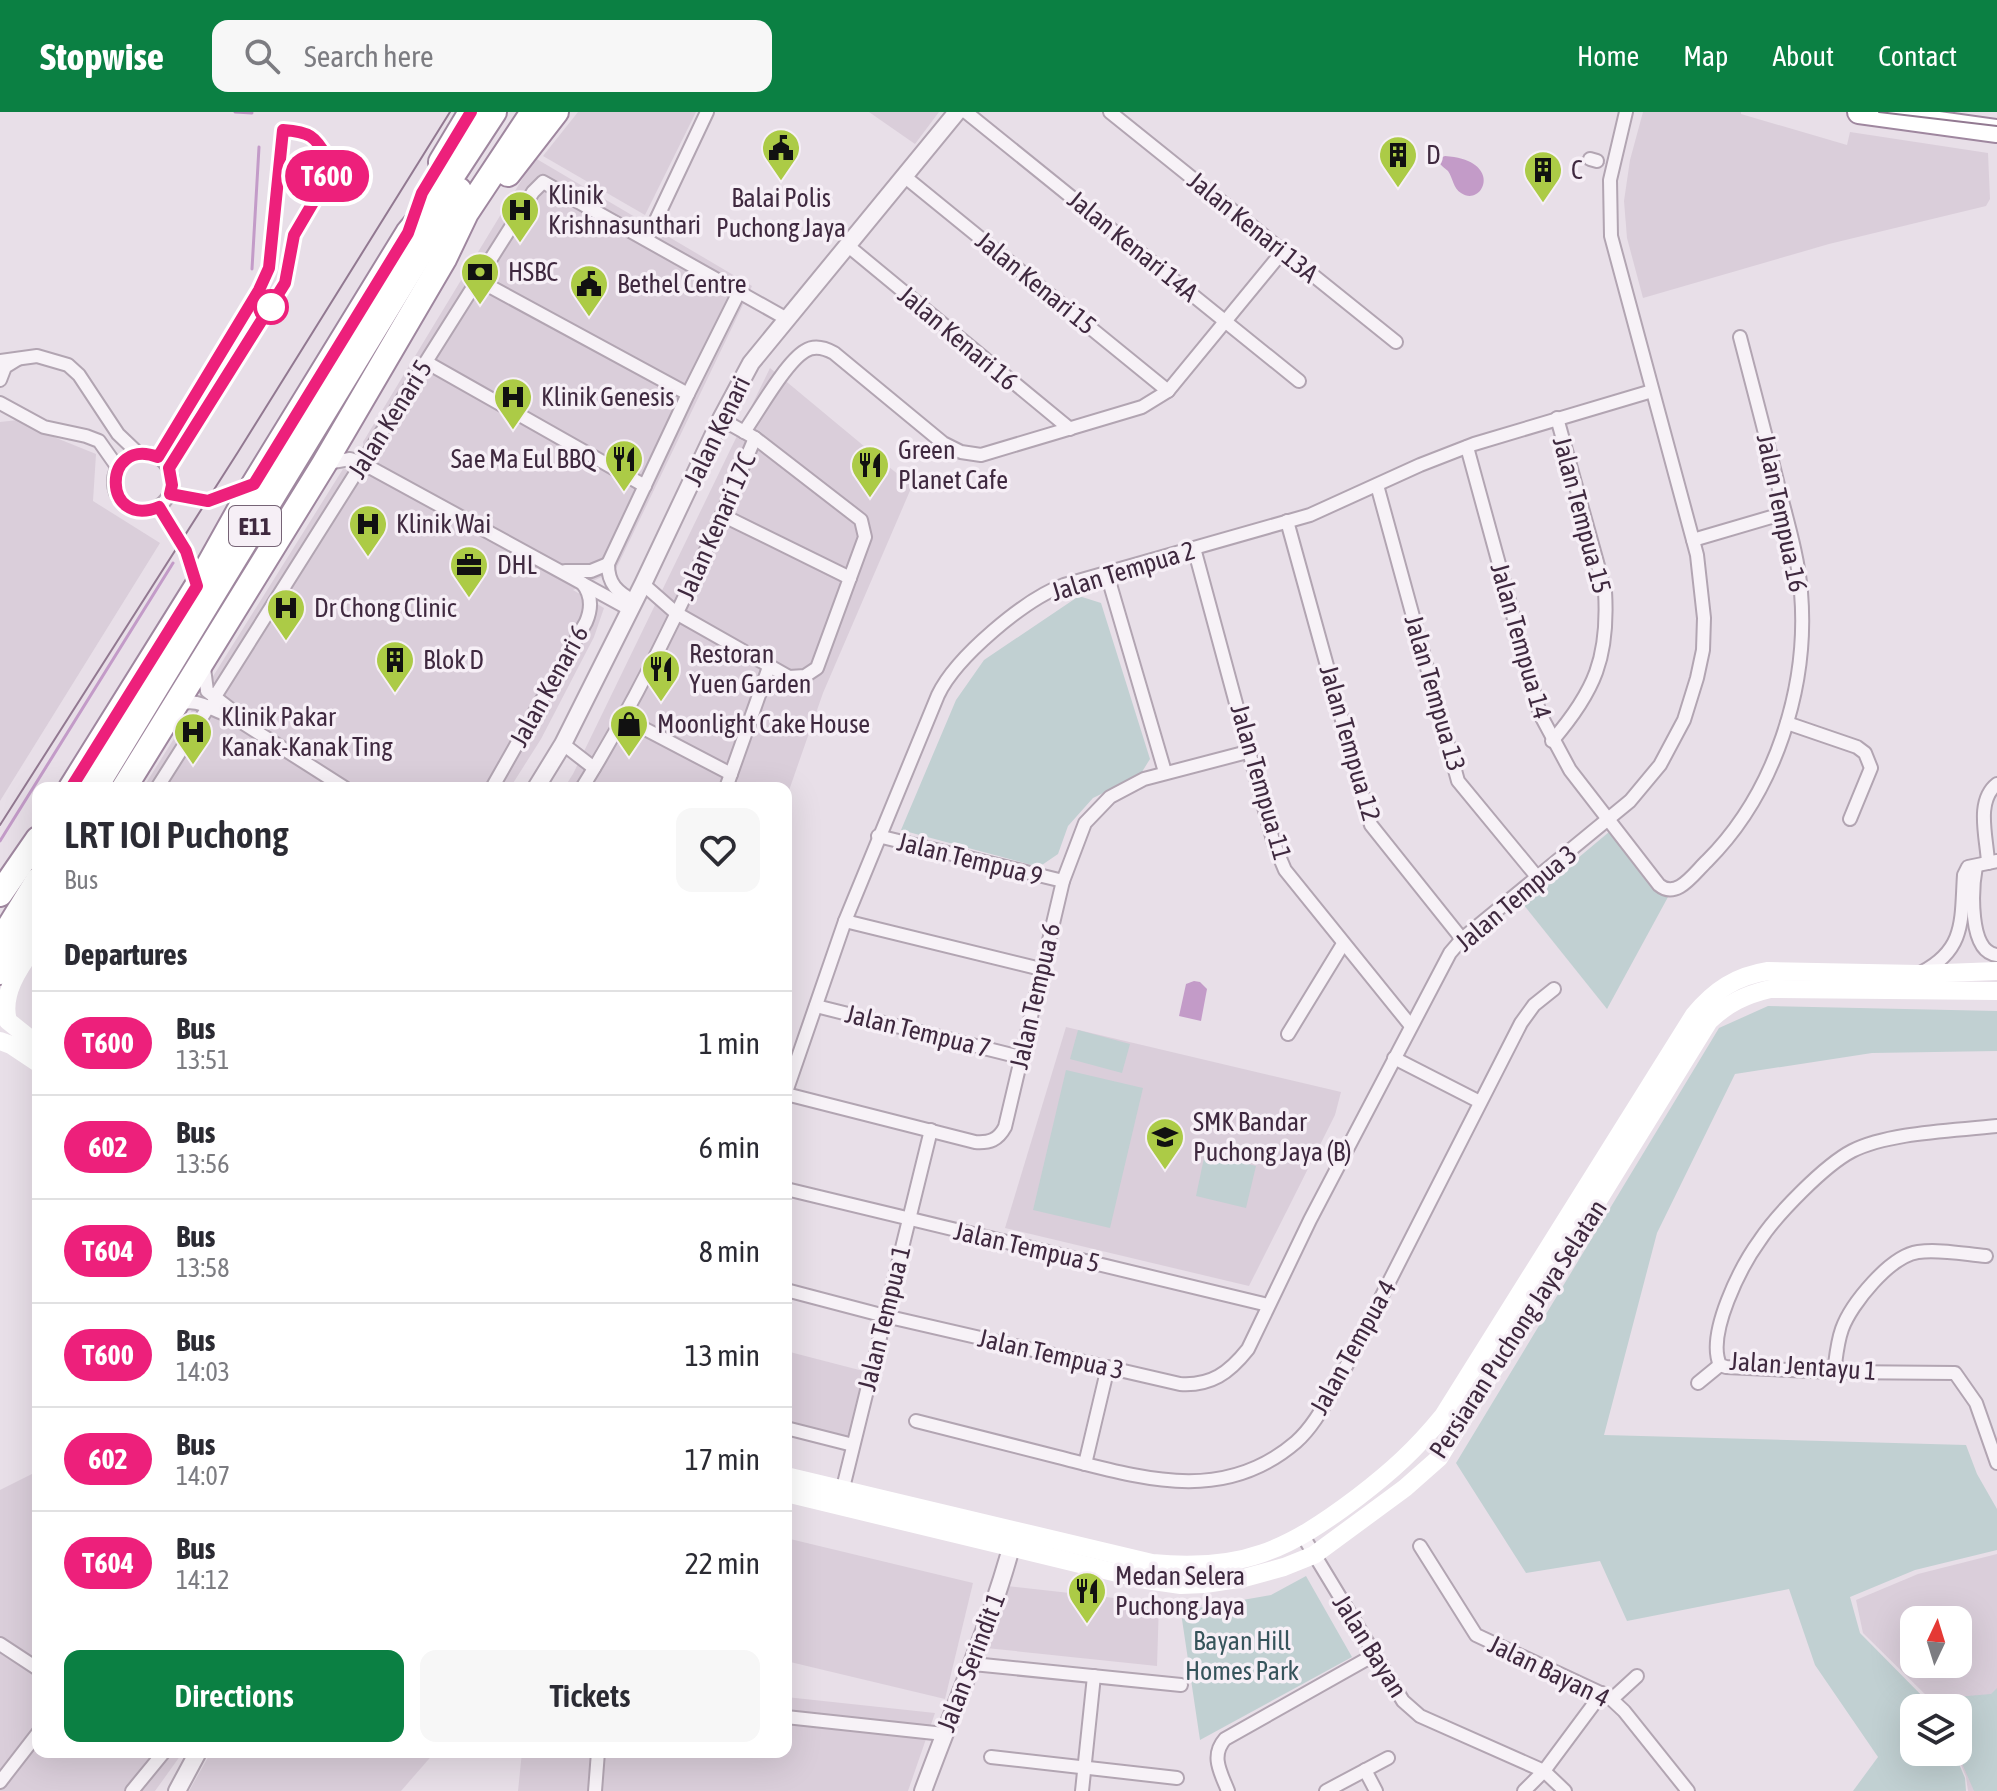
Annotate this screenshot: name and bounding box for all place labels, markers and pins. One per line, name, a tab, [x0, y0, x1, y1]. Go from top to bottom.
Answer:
public building icon: Balai Polis Puchong Jaya	[760, 127, 802, 182]
building icon: D	[1377, 134, 1419, 189]
place label: D	[1426, 140, 1441, 170]
building icon: C	[1522, 149, 1564, 204]
place label: C	[1571, 155, 1583, 185]
place label: Klinik Krishnasunthari	[548, 180, 701, 240]
place label: Balai Polis Puchong Jaya	[716, 183, 846, 243]
hospital icon: Klinik Krishnasunthari	[499, 189, 541, 244]
bank icon: HSBC	[459, 251, 501, 306]
place label: HSBC	[508, 257, 558, 287]
public building icon: Bethel Centre	[568, 263, 610, 318]
place label: Bethel Centre	[617, 269, 747, 299]
unlabelled marker	[254, 290, 288, 324]
hospital icon: Klinik Genesis	[492, 376, 534, 431]
place label: Klinik Genesis	[541, 382, 675, 412]
place label: Green Planet Cafe	[898, 435, 1008, 495]
restaurant icon: Sae Ma Eul BBQ	[603, 438, 645, 493]
place label: Sae Ma Eul BBQ	[451, 444, 597, 474]
restaurant icon: Green Planet Cafe	[849, 444, 891, 499]
hospital icon: Klinik Wai	[347, 503, 389, 558]
place label: Klinik Wai	[396, 509, 491, 539]
office icon: DHL	[448, 544, 490, 599]
place label: DHL	[497, 550, 537, 580]
hospital icon: Dr Chong Clinic	[265, 587, 307, 642]
place label: Dr Chong Clinic	[314, 593, 457, 623]
building icon: Blok D	[374, 639, 416, 694]
place label: Restoran Yuen Garden	[689, 639, 811, 699]
place label: Blok D	[423, 645, 484, 675]
restaurant icon: Restoran Yuen Garden	[640, 648, 682, 703]
place label: Klinik Pakar Kanak-Kanak Ting	[221, 702, 393, 762]
shop icon: Moonlight Cake House	[608, 703, 650, 758]
place label: Moonlight Cake House	[657, 709, 870, 739]
hospital icon: Klinik Pakar Kanak-Kanak Ting	[172, 711, 214, 766]
place label: SMK Bandar Puchong Jaya (B)	[1193, 1107, 1351, 1167]
school or university icon: SMK Bandar Puchong Jaya (B)	[1144, 1116, 1186, 1171]
place label: Medan Selera Puchong Jaya	[1115, 1561, 1245, 1621]
restaurant icon: Medan Selera Puchong Jaya	[1066, 1570, 1108, 1625]

